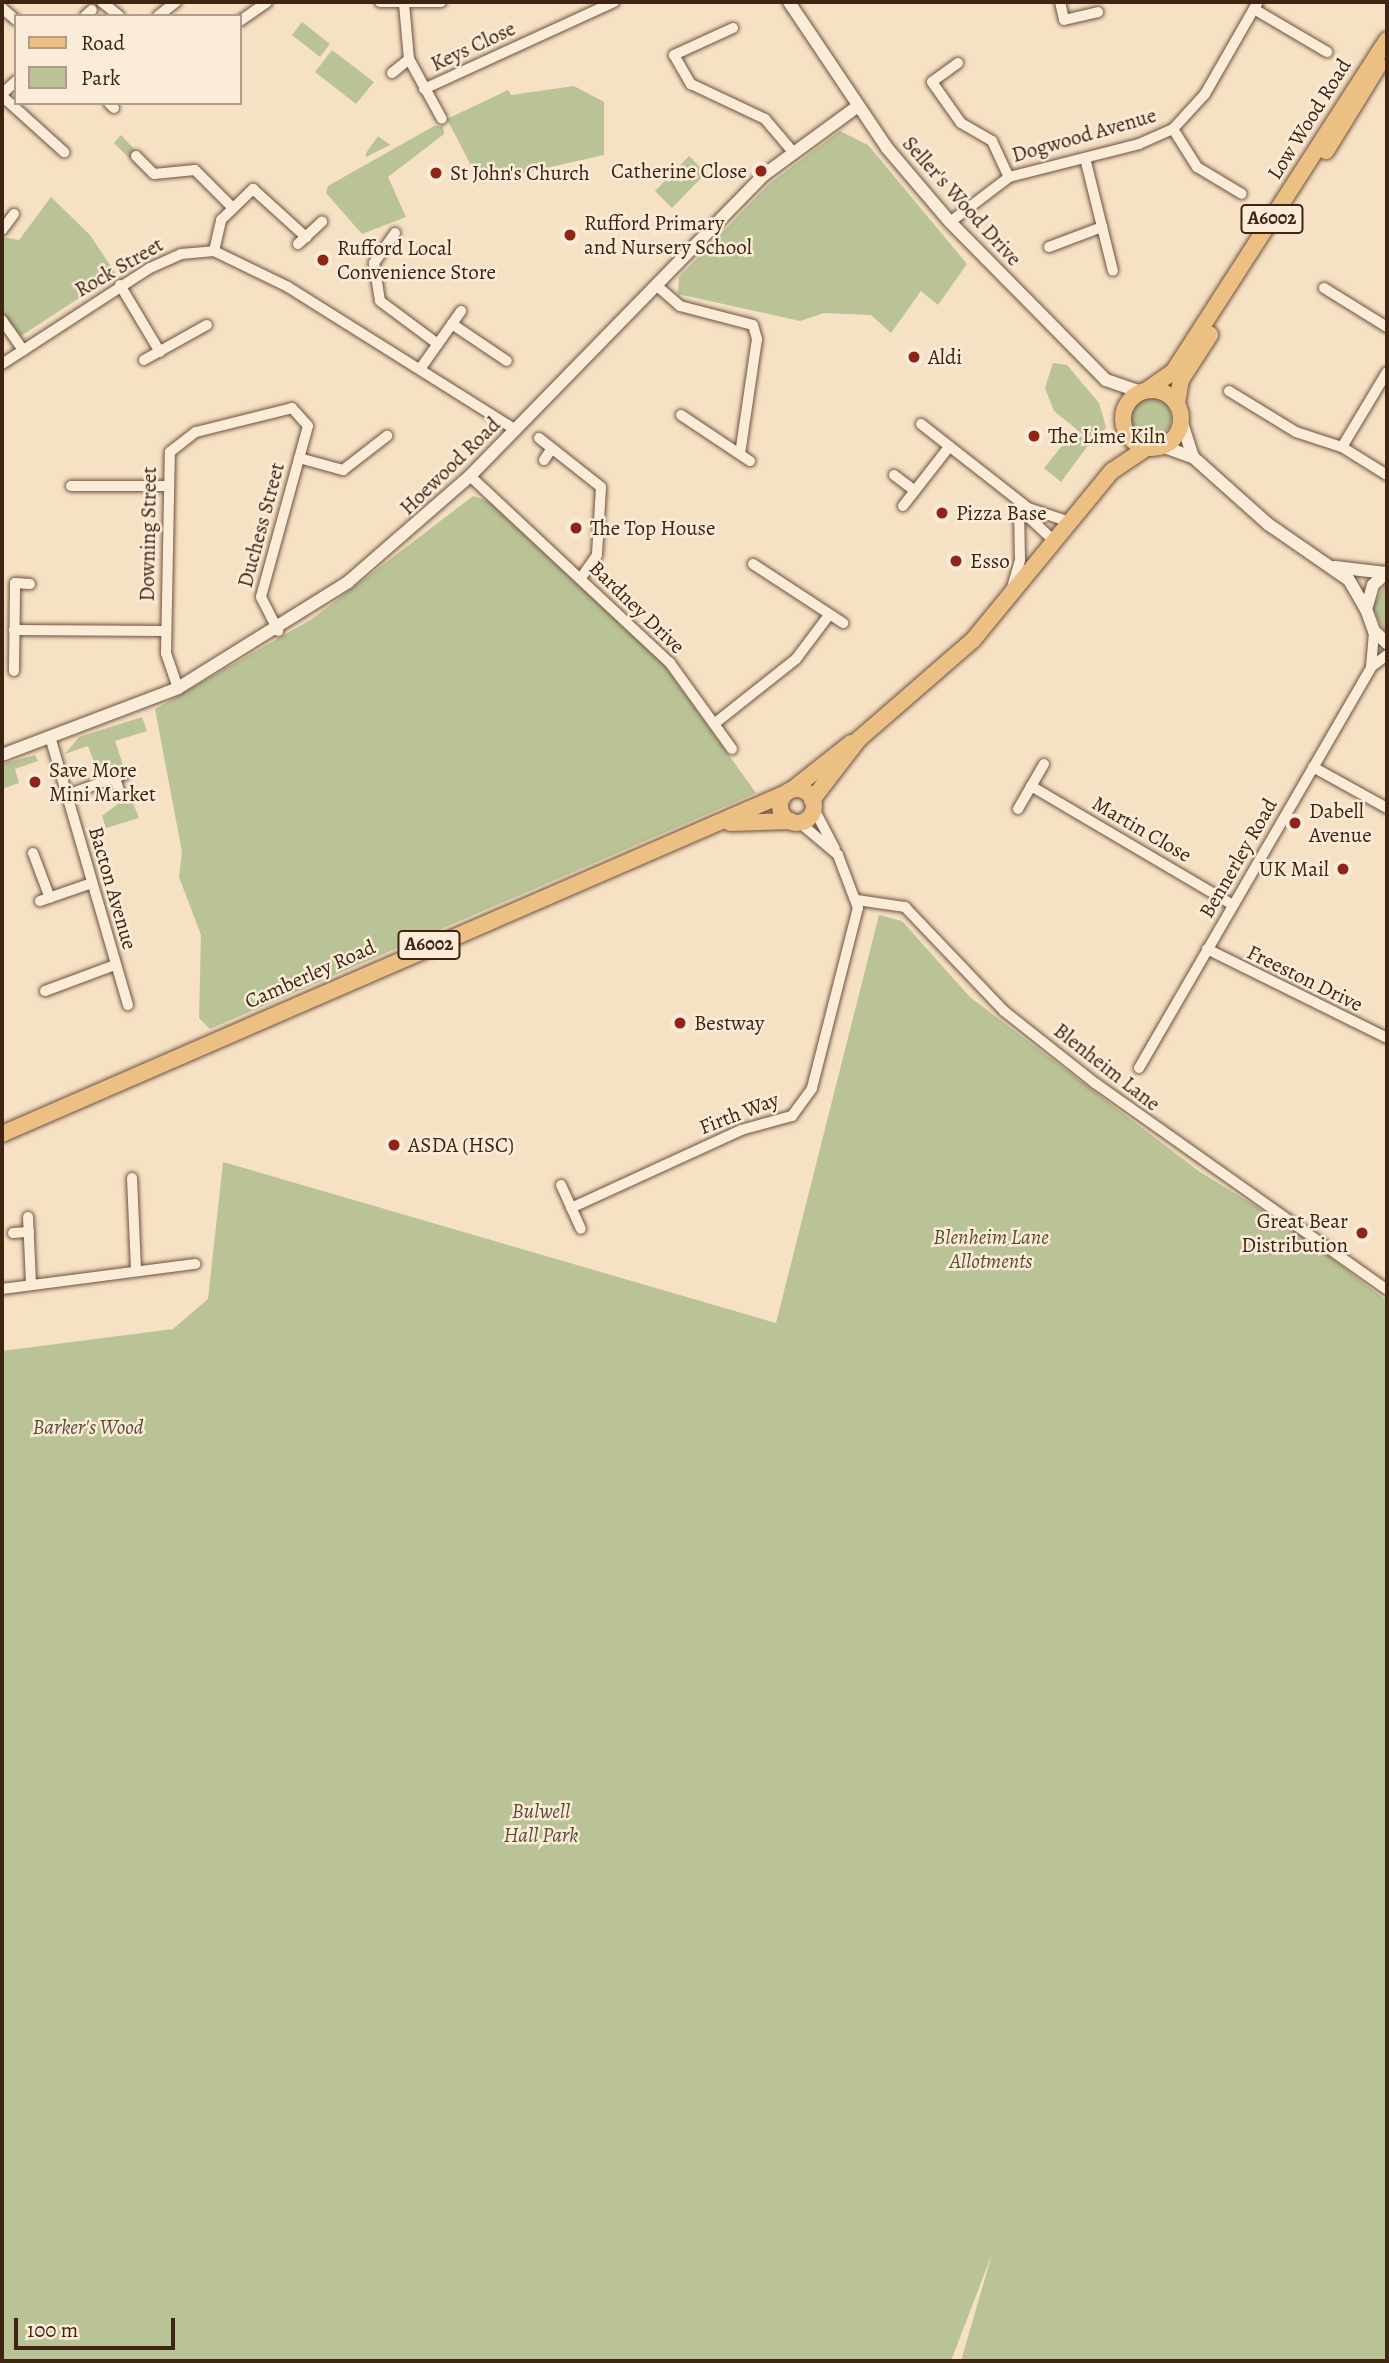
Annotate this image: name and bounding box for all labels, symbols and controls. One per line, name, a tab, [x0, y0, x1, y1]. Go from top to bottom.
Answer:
legend	[14, 14, 242, 105]
street label: Keys Close	[427, 15, 519, 77]
text: Road	[81, 29, 125, 57]
street label: Low Wood Road	[1262, 54, 1356, 184]
text: Park	[81, 64, 120, 92]
street label: Dogwood Avenue	[1009, 102, 1159, 168]
street label: Seller's Wood Drive	[897, 131, 1027, 271]
place label: Catherine Close	[611, 158, 747, 184]
place label: St John's Church	[450, 160, 590, 186]
marker: Catherine Close	[753, 163, 769, 179]
marker: St John's Church	[428, 165, 444, 181]
road number: A6002	[1239, 204, 1305, 234]
place label: Rufford Primary and Nursery School	[584, 210, 752, 260]
marker: Rufford Primary and Nursery School	[562, 227, 578, 243]
street label: Rock Street	[70, 232, 168, 302]
place label: Rufford Local Convenience Store	[337, 235, 496, 285]
marker: Rufford Local Convenience Store	[315, 252, 331, 268]
place label: Aldi	[928, 344, 962, 370]
marker: Aldi	[906, 349, 922, 365]
street label: Hoewood Road	[395, 412, 505, 520]
place label: The Lime Kiln	[1048, 423, 1166, 449]
marker: The Lime Kiln	[1026, 428, 1042, 444]
street label: Duchess Street	[232, 460, 290, 590]
street label: Downing Street	[134, 466, 162, 602]
place label: Pizza Base	[956, 500, 1047, 526]
marker: Pizza Base	[934, 505, 950, 521]
place label: The Top House	[590, 515, 715, 541]
marker: The Top House	[568, 520, 584, 536]
place label: Esso	[970, 548, 1010, 574]
marker: Esso	[948, 553, 964, 569]
street label: Bardney Drive	[584, 555, 690, 659]
place label: Save More Mini Market	[49, 757, 156, 807]
marker: Save More Mini Market	[27, 774, 43, 790]
street label: Martin Close	[1088, 790, 1196, 868]
street label: Bennerley Road	[1194, 794, 1282, 922]
place label: Dabell Avenue	[1309, 798, 1372, 848]
marker: Dabell Avenue	[1287, 815, 1303, 831]
street label: Bacton Avenue	[83, 824, 143, 952]
place label: UK Mail	[1259, 856, 1329, 882]
marker: UK Mail	[1335, 861, 1351, 877]
road number: A6002	[396, 930, 462, 960]
street label: Camberley Road	[241, 934, 379, 1014]
street label: Freeston Drive	[1243, 939, 1367, 1017]
place label: Bestway	[694, 1010, 764, 1036]
marker: Bestway	[672, 1015, 688, 1031]
street label: Blenheim Lane	[1049, 1018, 1165, 1116]
street label: Firth Way	[696, 1086, 782, 1140]
place label: ASDA (HSC)	[408, 1132, 514, 1158]
marker: ASDA (HSC)	[386, 1137, 402, 1153]
place label: Great Bear Distribution	[1241, 1208, 1348, 1258]
park label: Blenheim Lane Allotments	[933, 1224, 1049, 1274]
marker: Great Bear Distribution	[1354, 1225, 1370, 1241]
park label: Barker's Wood	[32, 1414, 144, 1440]
park label: Bulwell Hall Park	[504, 1798, 578, 1848]
scale bar	[18, 2304, 178, 2348]
text: 100 m	[27, 2316, 78, 2344]

